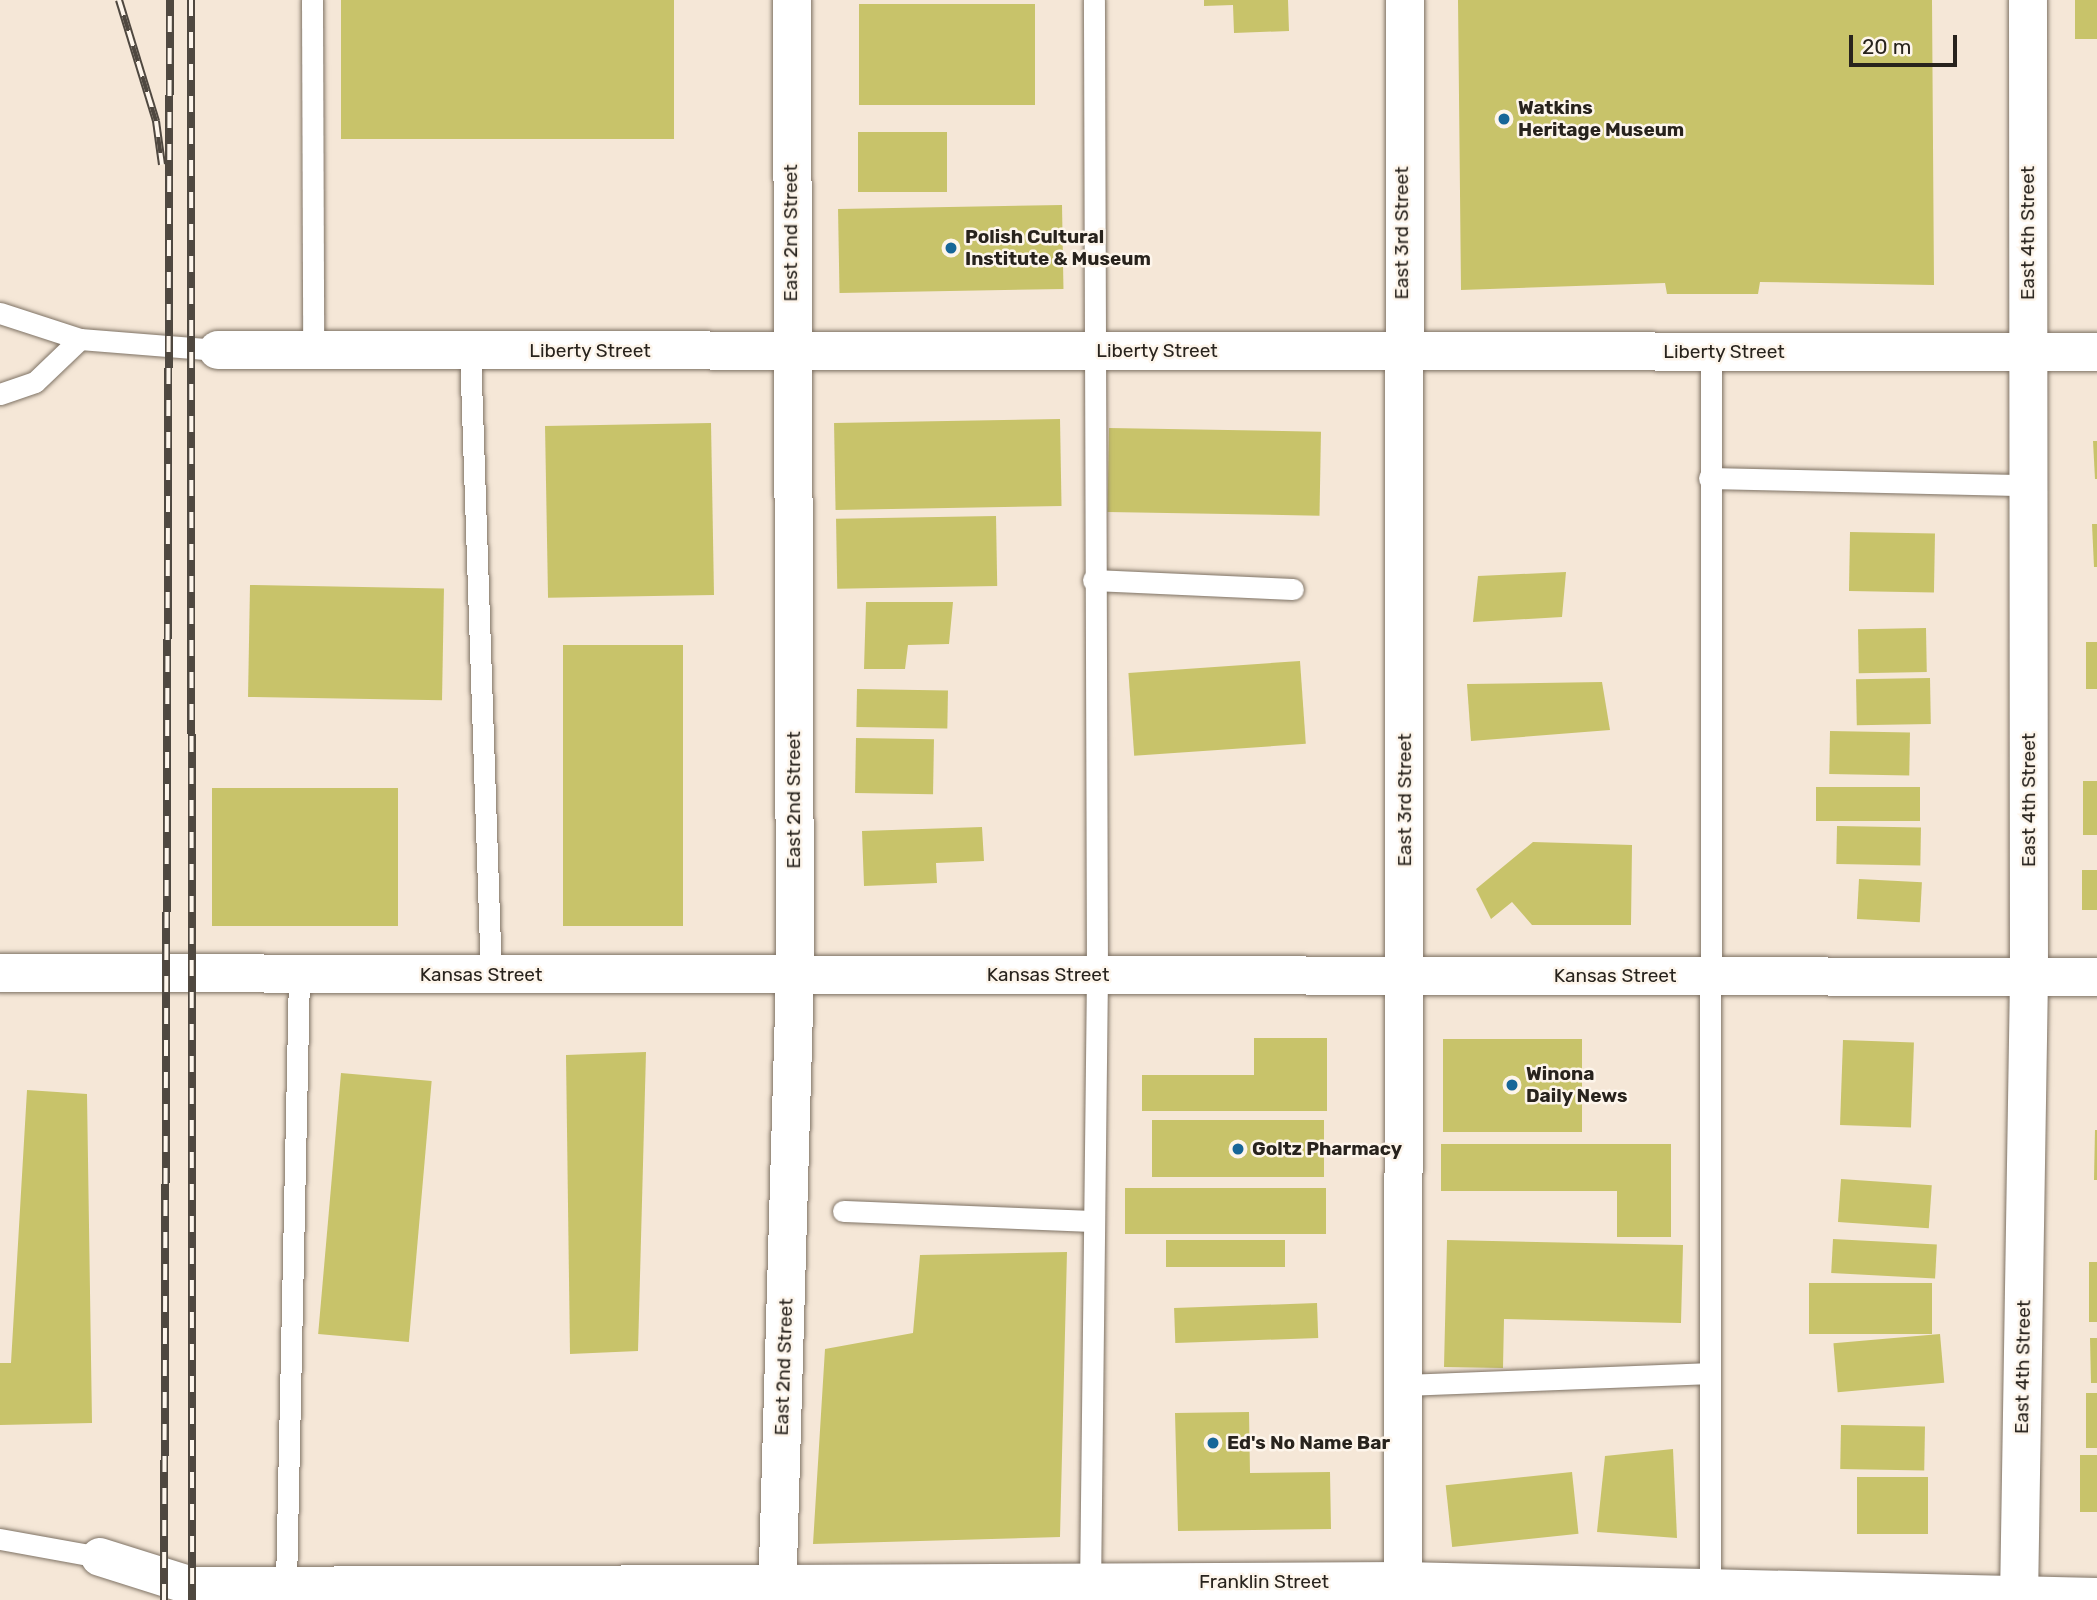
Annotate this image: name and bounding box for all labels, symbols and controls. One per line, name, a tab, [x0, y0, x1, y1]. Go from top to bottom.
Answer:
scale bar	[1852, 21, 1960, 65]
text: 20 m	[1862, 34, 1911, 59]
place label: Watkins Heritage Museum	[1518, 97, 1684, 141]
marker: Watkins Heritage Museum	[1496, 111, 1512, 127]
street label: East 2nd Street	[780, 164, 802, 302]
street label: East 3rd Street	[1391, 166, 1413, 300]
street label: East 4th Street	[2017, 166, 2039, 300]
place label: Polish Cultural Institute & Museum	[965, 226, 1151, 270]
marker: Polish Cultural Institute & Museum	[943, 240, 959, 256]
street label: Liberty Street	[529, 340, 651, 362]
street label: Liberty Street	[1096, 340, 1218, 362]
street label: Liberty Street	[1663, 341, 1785, 363]
street label: East 2nd Street	[783, 731, 805, 869]
street label: East 3rd Street	[1394, 733, 1416, 867]
street label: East 4th Street	[2018, 733, 2040, 867]
street label: Kansas Street	[420, 964, 542, 986]
street label: Kansas Street	[987, 964, 1109, 986]
street label: Kansas Street	[1554, 965, 1676, 987]
place label: Winona Daily News	[1526, 1063, 1628, 1107]
marker: Winona Daily News	[1504, 1077, 1520, 1093]
place label: Goltz Pharmacy	[1252, 1138, 1402, 1160]
marker: Goltz Pharmacy	[1230, 1141, 1246, 1157]
street label: East 2nd Street	[770, 1298, 798, 1436]
street label: East 4th Street	[2010, 1300, 2036, 1434]
place label: Ed's No Name Bar	[1227, 1432, 1390, 1454]
marker: Ed's No Name Bar	[1205, 1435, 1221, 1451]
street label: Franklin Street	[1199, 1571, 1329, 1593]

